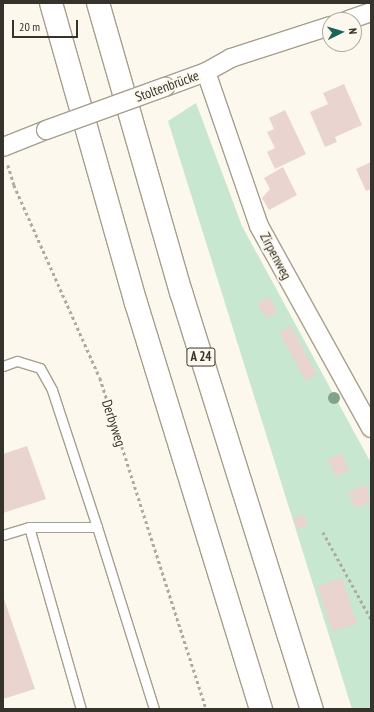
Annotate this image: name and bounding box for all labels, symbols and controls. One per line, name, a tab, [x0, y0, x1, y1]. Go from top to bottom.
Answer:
scale bar	[14, 12, 80, 38]
north arrow	[322, 12, 362, 52]
text: 20 m	[19, 19, 40, 34]
text: N	[346, 27, 360, 35]
street label: Stoltenbrücke	[133, 67, 201, 105]
street label: Zirpenweg	[257, 230, 295, 282]
road number: A 24	[186, 346, 216, 368]
street label: Derbyweg	[99, 398, 129, 448]

